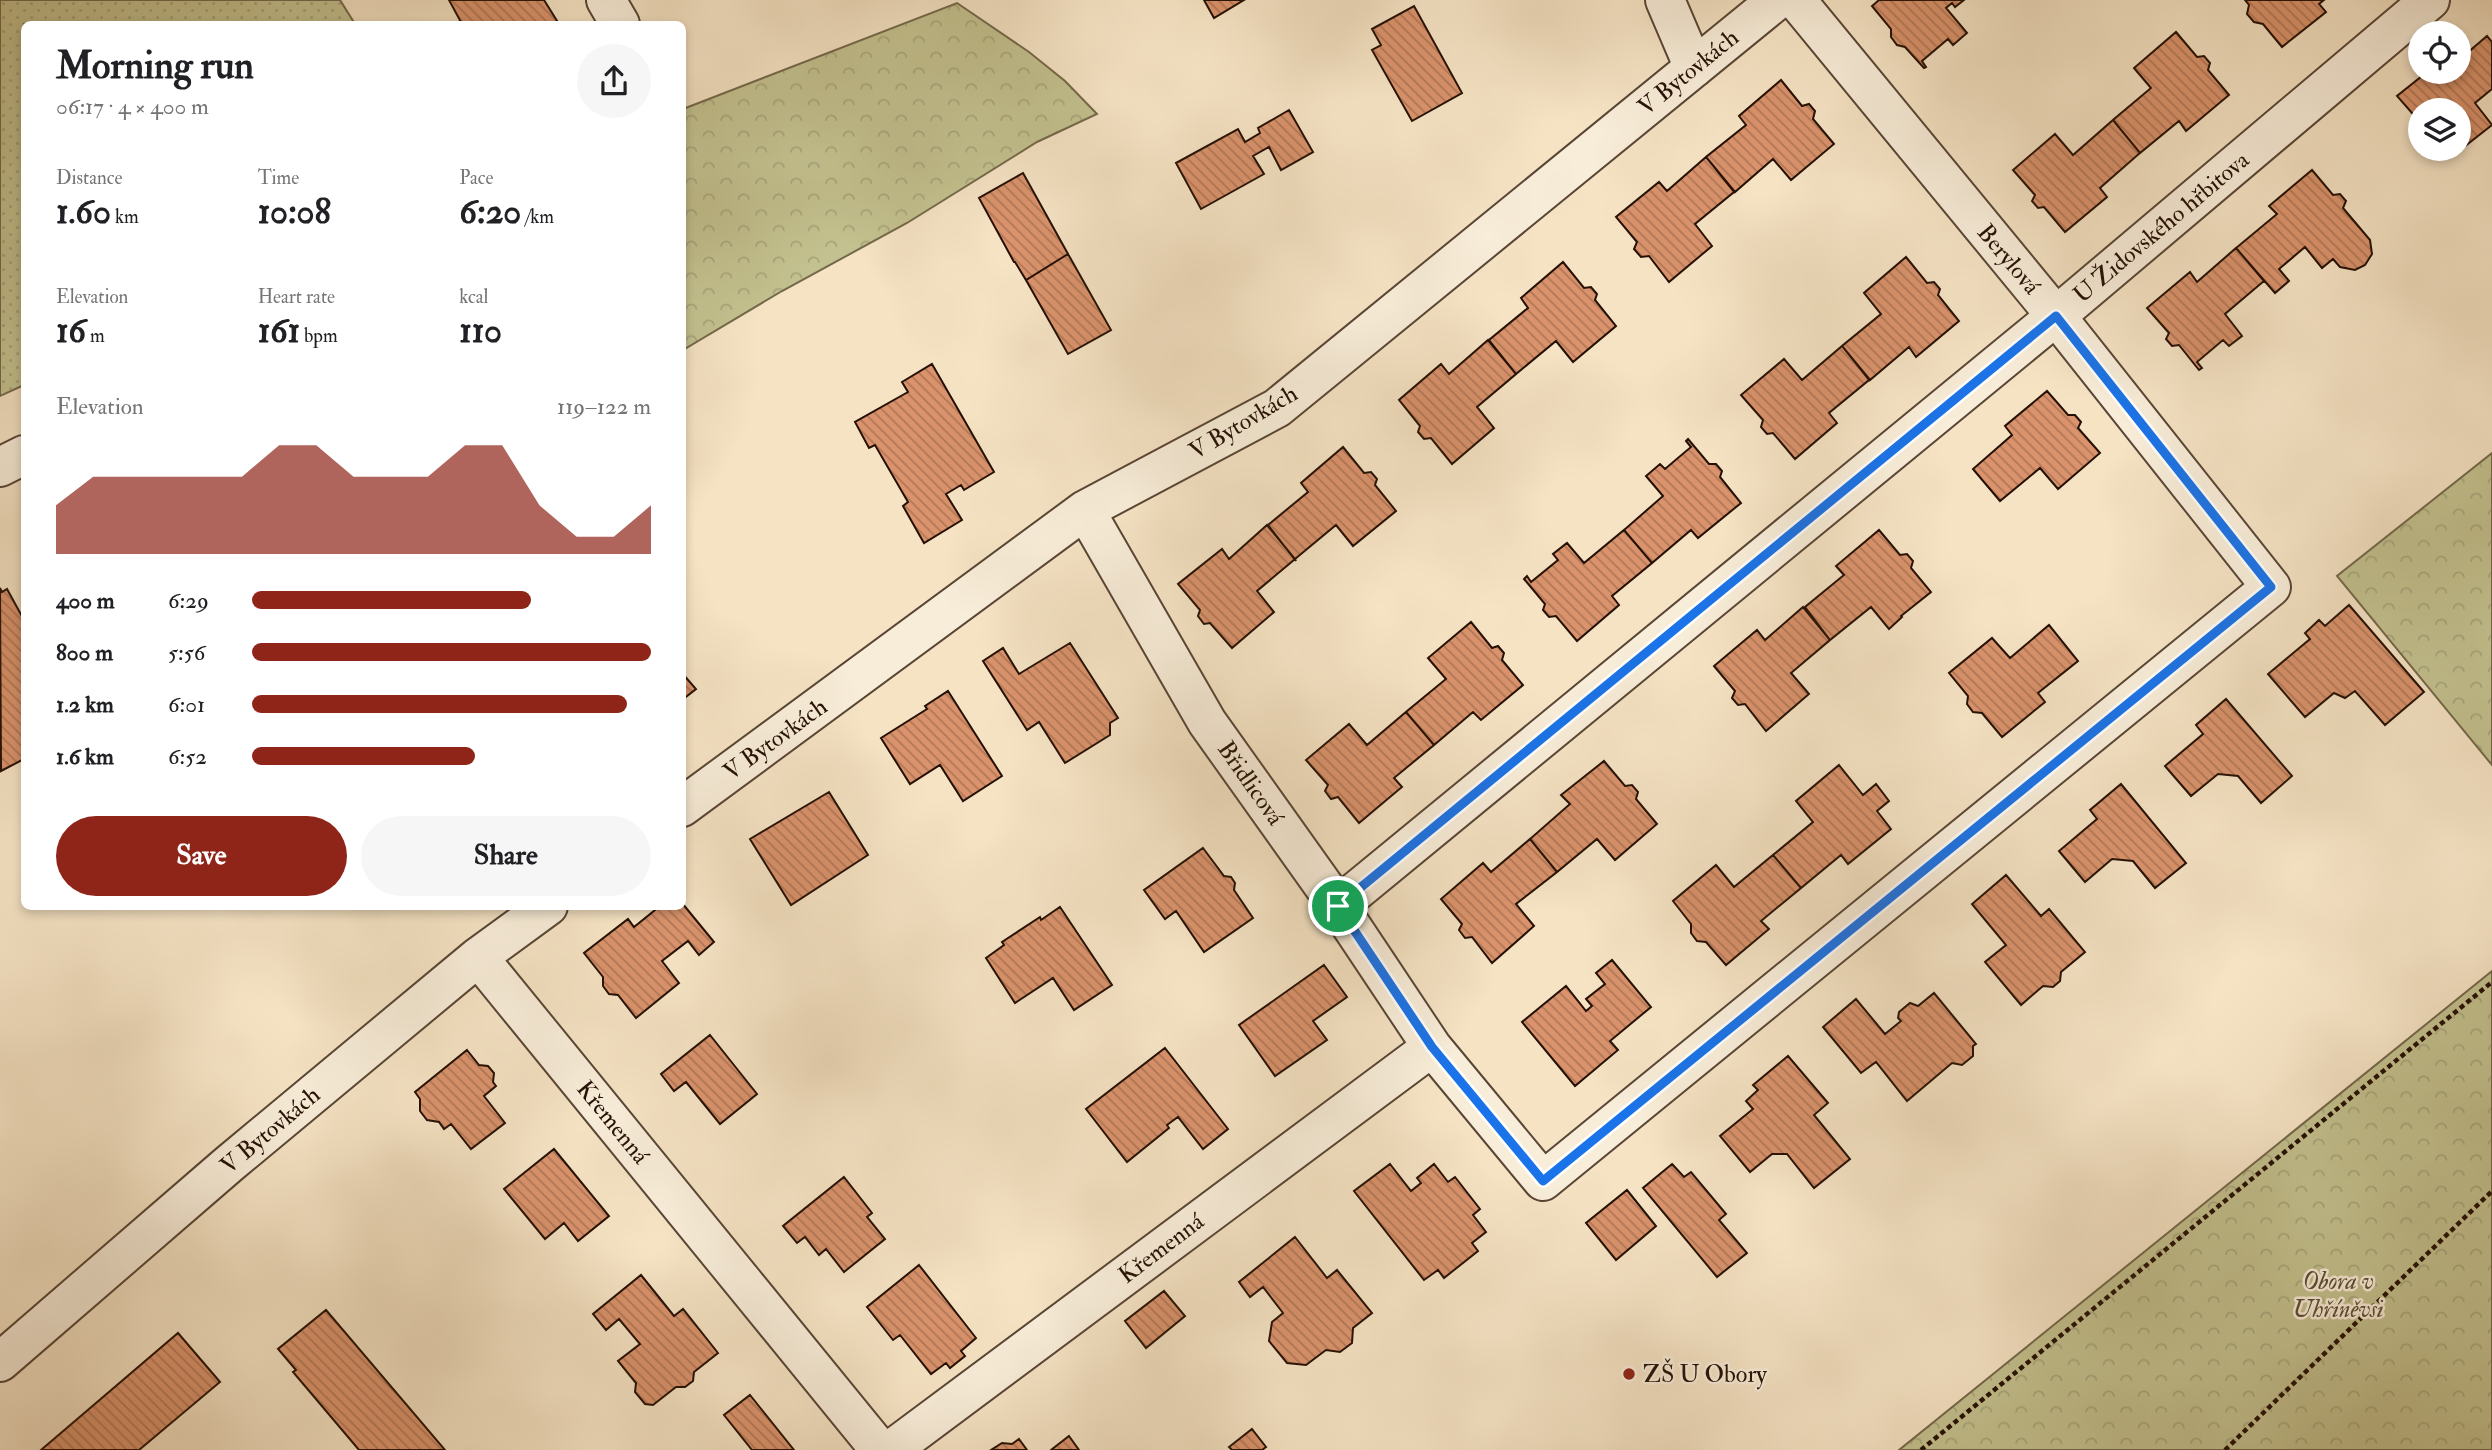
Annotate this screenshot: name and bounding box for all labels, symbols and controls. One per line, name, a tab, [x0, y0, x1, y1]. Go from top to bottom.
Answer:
map controls	[2408, 21, 2471, 161]
button: locate	[2408, 21, 2471, 84]
street label: V Bytovkách	[1632, 22, 1745, 122]
text: Morning run	[56, 42, 254, 90]
button: share	[577, 44, 651, 118]
text: 06:17 · 4 × 400 m	[56, 92, 209, 121]
button: layers	[2408, 98, 2471, 161]
street label: U Židovského hřbitova	[2066, 143, 2256, 310]
text: Distance	[56, 166, 122, 190]
text: Time	[258, 166, 299, 190]
text: Pace	[459, 166, 493, 190]
text: 1.60	[56, 190, 111, 234]
text: 10:08	[258, 190, 331, 234]
text: 6:20	[459, 190, 521, 234]
text: km	[111, 205, 139, 229]
text: /km	[521, 205, 554, 229]
street label: Berylová	[1970, 218, 2048, 302]
text: Elevation	[56, 285, 128, 309]
text: Heart rate	[258, 285, 335, 309]
text: kcal	[459, 285, 488, 309]
text: 16	[56, 309, 86, 353]
text: 161	[258, 309, 300, 353]
text: 110	[459, 309, 502, 353]
text: m	[86, 324, 105, 348]
text: bpm	[300, 324, 338, 348]
street label: V Bytovkách	[1183, 378, 1303, 467]
text: Elevation	[56, 392, 144, 421]
text: 119–122 m	[557, 392, 651, 421]
text: 400 m	[56, 586, 115, 615]
text: 6:29	[168, 586, 209, 615]
text: 800 m	[56, 638, 113, 667]
text: 5:56	[168, 638, 205, 667]
text: 1.2 km	[56, 690, 114, 719]
text: 6:01	[168, 690, 205, 719]
street label: V Bytovkách	[717, 691, 834, 787]
street label: Břidlicová	[1210, 735, 1291, 832]
text: 1.6 km	[56, 742, 114, 771]
text: 6:52	[168, 742, 207, 771]
button: Save	[56, 816, 347, 896]
button: Share	[361, 816, 651, 896]
pin	[1308, 876, 1368, 936]
icon: arrive	[1319, 887, 1357, 925]
street label: Křemenná	[569, 1074, 656, 1171]
street label: V Bytovkách	[214, 1079, 327, 1181]
street label: Křemenná	[1112, 1206, 1211, 1291]
park label: Obora v Uhříněvsi	[2293, 1266, 2384, 1325]
place label: ZŠ U Obory	[1643, 1358, 1767, 1390]
marker: ZŠ U Obory	[1621, 1366, 1637, 1382]

